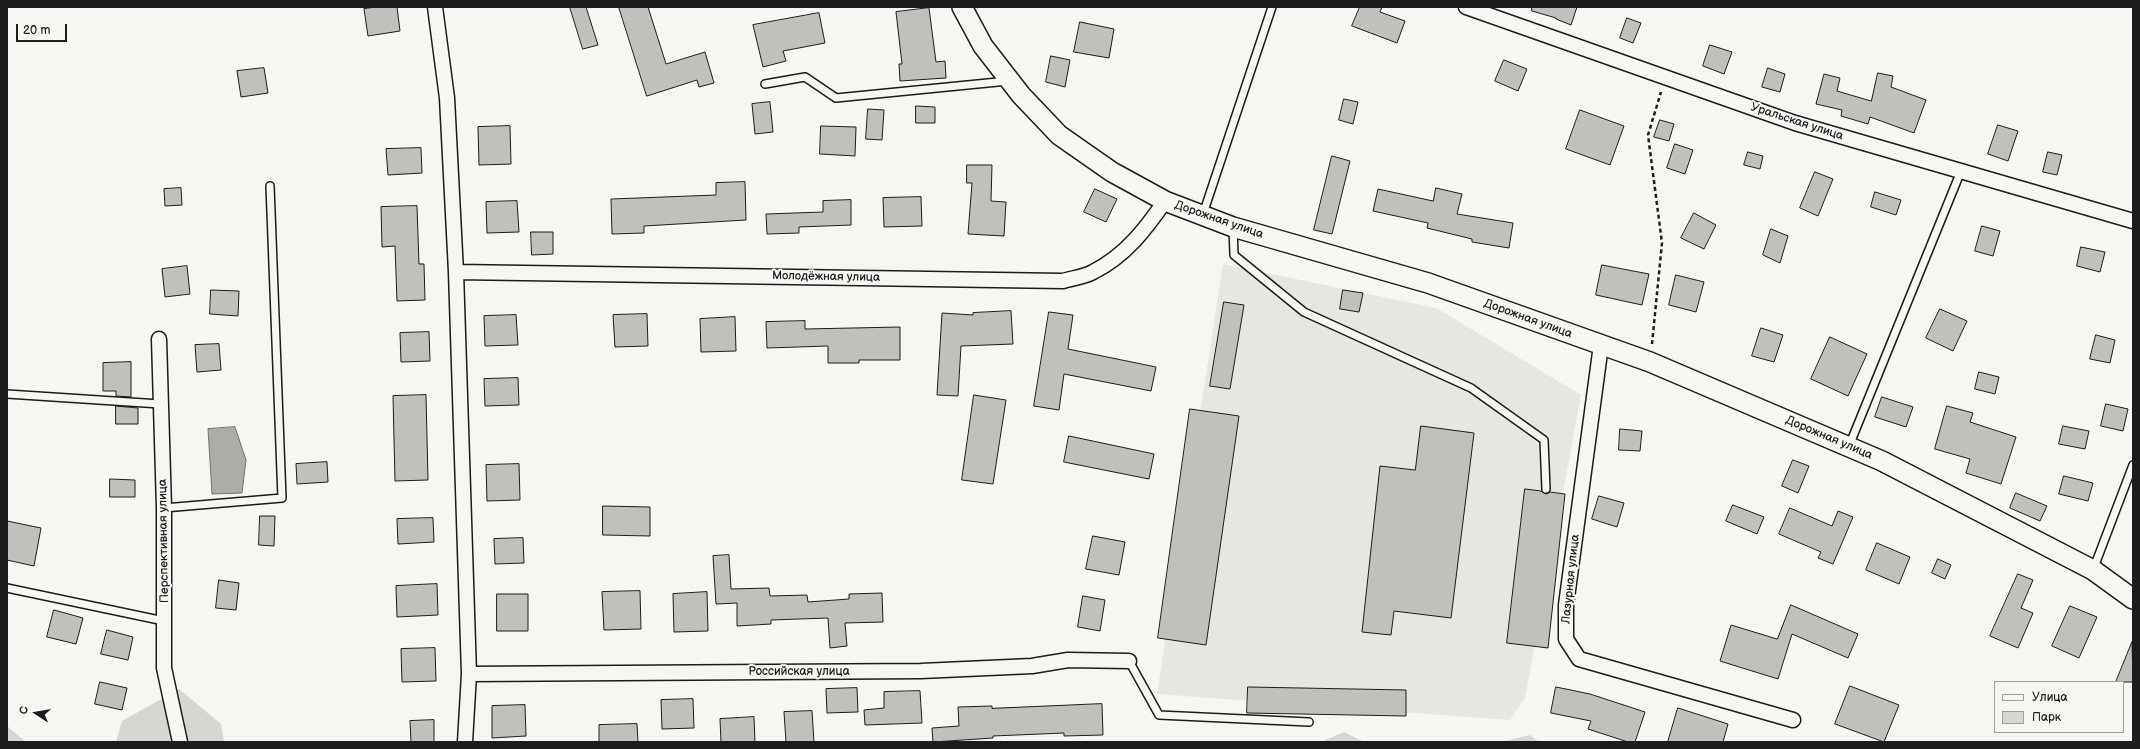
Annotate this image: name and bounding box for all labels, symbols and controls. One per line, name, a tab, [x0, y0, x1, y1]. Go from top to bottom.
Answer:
scale bar	[18, 16, 69, 42]
text: 20 m	[23, 23, 50, 38]
street label: Уральская улица	[1749, 100, 1845, 144]
street label: Дорожная улица	[1173, 198, 1265, 242]
street label: Молодёжная улица	[772, 269, 880, 285]
street label: Дорожная улица	[1482, 296, 1574, 342]
street label: Дорожная улица	[1783, 413, 1875, 463]
street label: Перспективная улица	[156, 479, 172, 603]
street label: Лазурная улица	[1559, 534, 1583, 624]
street label: Российская улица	[748, 665, 850, 679]
legend	[1994, 681, 2124, 733]
text: Улица	[2032, 690, 2068, 705]
north arrow	[16, 693, 56, 733]
text: С	[17, 705, 31, 715]
text: Парк	[2032, 710, 2061, 725]

